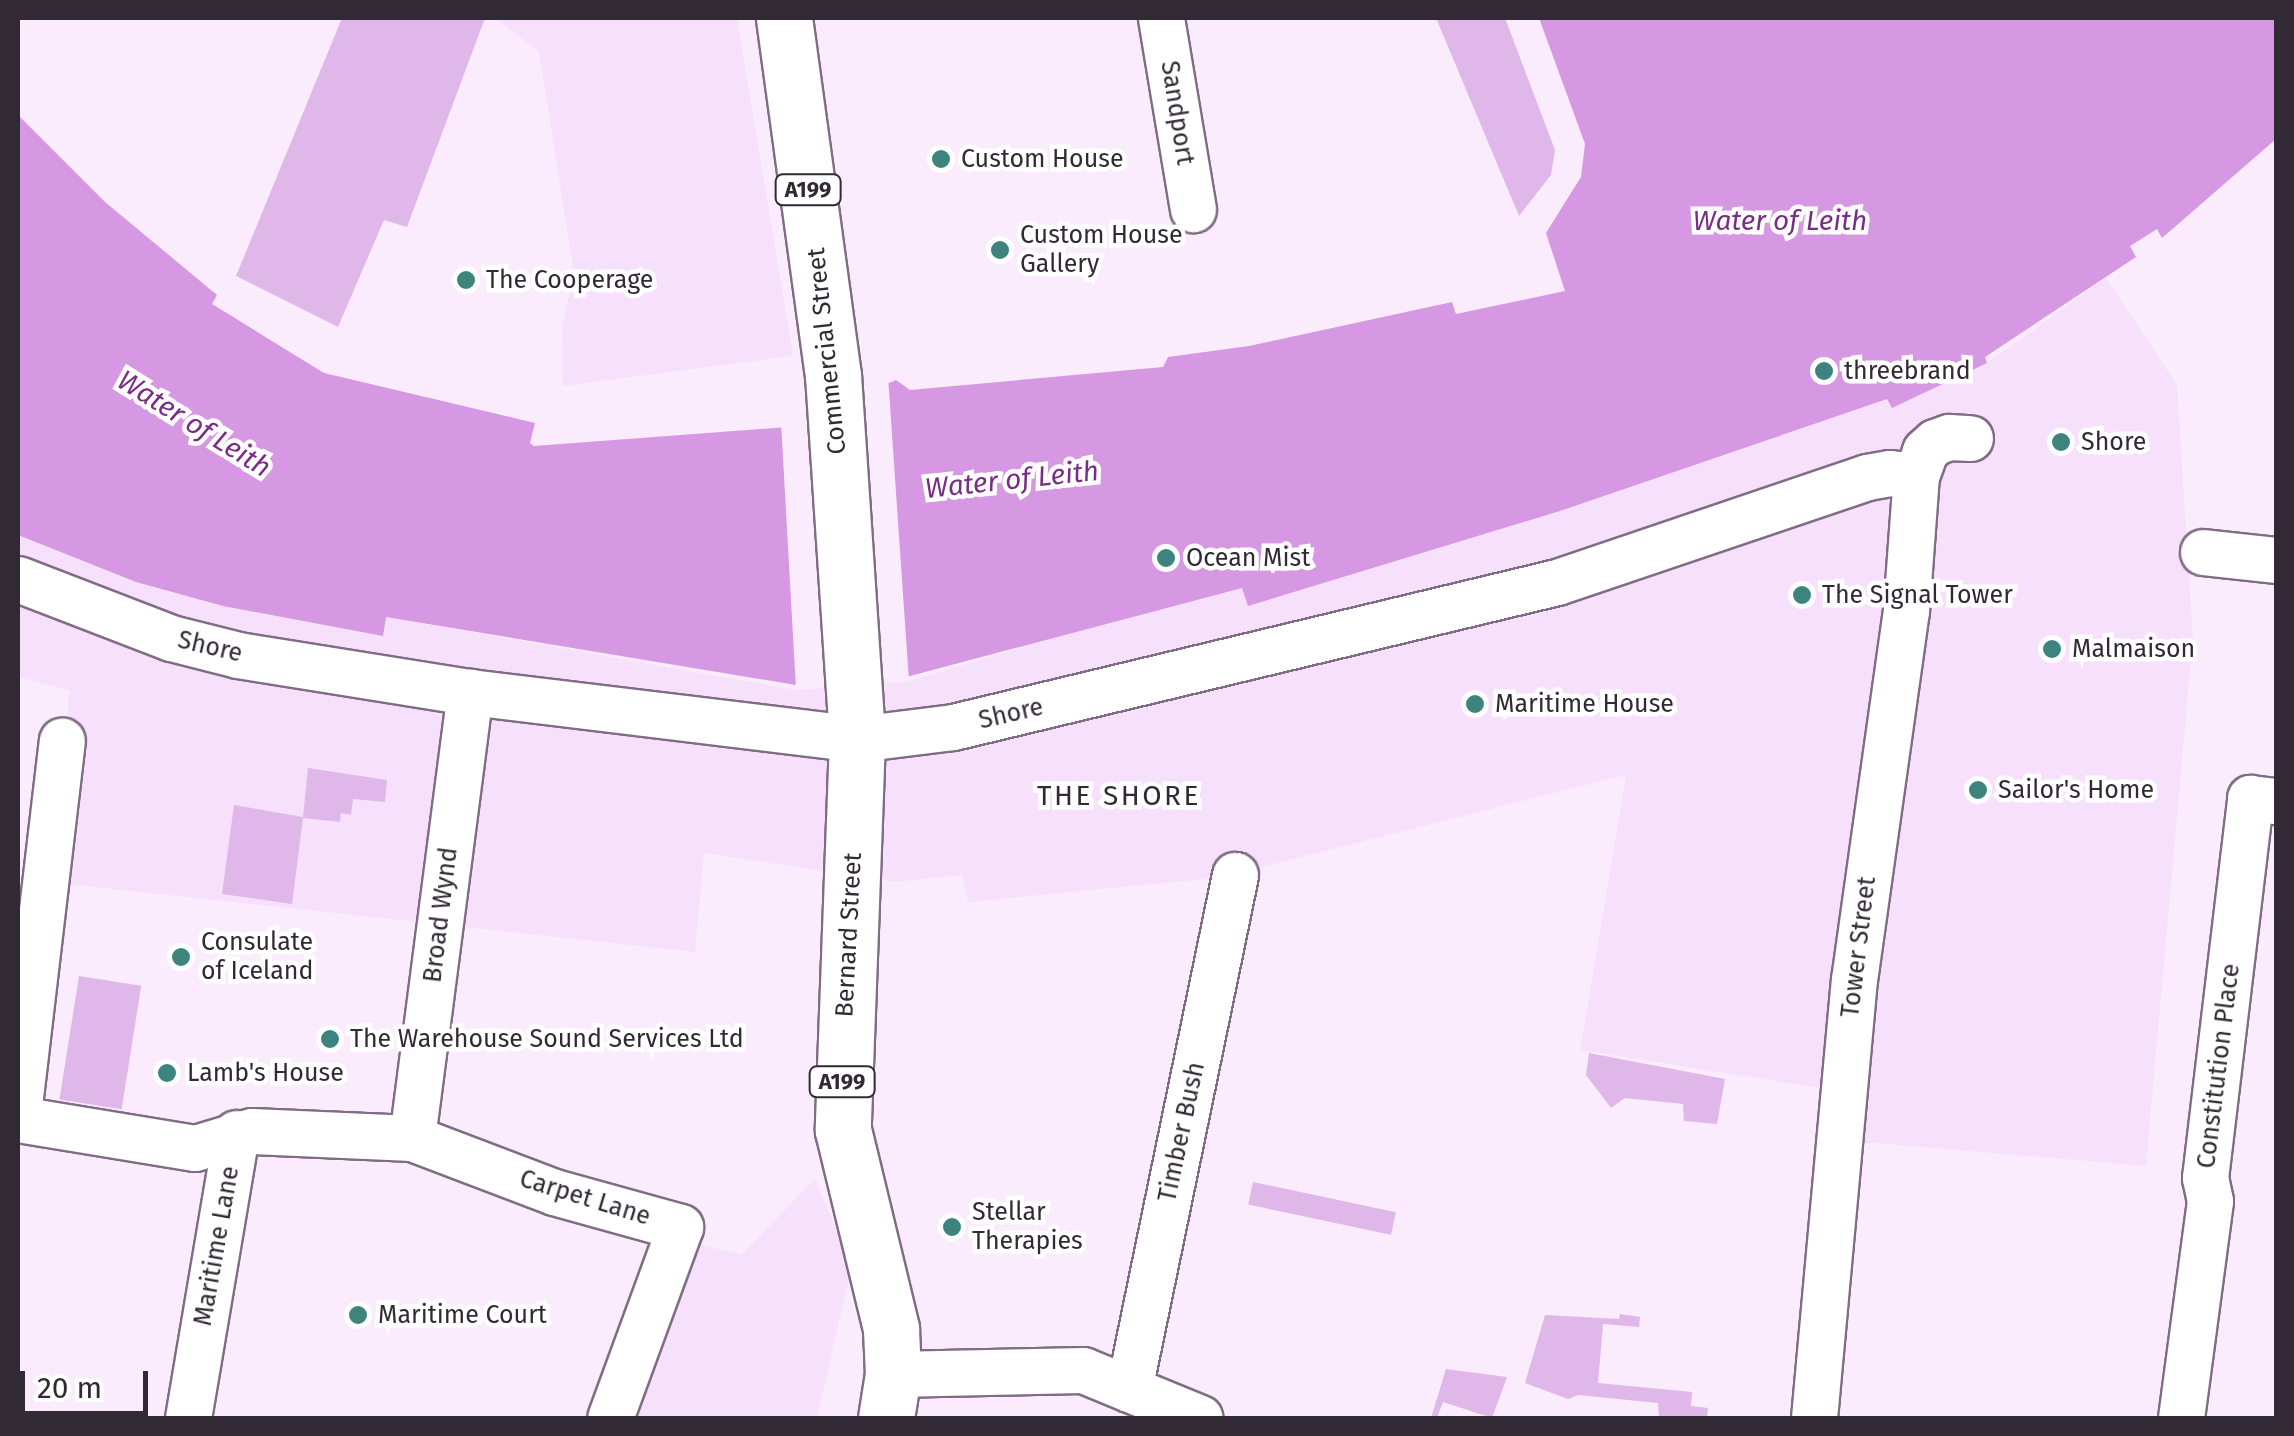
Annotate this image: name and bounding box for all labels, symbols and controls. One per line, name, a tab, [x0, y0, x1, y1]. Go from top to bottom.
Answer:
street label: Sandport	[1154, 59, 1200, 167]
place label: Custom House	[961, 144, 1124, 174]
marker: Custom House	[930, 148, 952, 170]
road number: A199	[773, 173, 843, 207]
water label: Water of Leith	[1693, 204, 1867, 238]
place label: Custom House Gallery	[1020, 221, 1183, 280]
marker: Custom House Gallery	[989, 239, 1011, 261]
street label: Commercial Street	[801, 246, 853, 456]
place label: The Cooperage	[486, 265, 653, 295]
marker: The Cooperage	[455, 269, 477, 291]
place label: threebrand	[1844, 356, 1971, 386]
marker: threebrand	[1813, 360, 1835, 382]
water label: Water of Leith	[111, 363, 277, 485]
place label: Shore	[2081, 427, 2146, 457]
marker: Shore	[2050, 431, 2072, 453]
water label: Water of Leith	[923, 454, 1101, 506]
place label: Ocean Mist	[1186, 543, 1310, 573]
marker: Ocean Mist	[1155, 547, 1177, 569]
place label: The Signal Tower	[1822, 580, 2013, 610]
marker: The Signal Tower	[1791, 584, 1813, 606]
street label: Shore	[175, 625, 245, 669]
place label: Malmaison	[2072, 634, 2195, 664]
marker: Malmaison	[2041, 638, 2063, 660]
place label: Maritime House	[1495, 689, 1674, 719]
street label: Shore	[976, 692, 1046, 736]
marker: Maritime House	[1464, 693, 1486, 715]
place label: Sailor's Home	[1998, 775, 2154, 805]
district label: THE SHORE	[1037, 779, 1201, 813]
marker: Sailor's Home	[1967, 779, 1989, 801]
street label: Broad Wynd	[418, 846, 464, 984]
street label: Bernard Street	[830, 852, 868, 1018]
street label: Tower Street	[1835, 875, 1883, 1019]
place label: Consulate of Iceland	[201, 928, 313, 987]
marker: Consulate of Iceland	[170, 946, 192, 968]
street label: Constitution Place	[2192, 962, 2246, 1170]
place label: The Warehouse Sound Services Ltd	[350, 1024, 744, 1054]
marker: The Warehouse Sound Services Ltd	[319, 1028, 341, 1050]
place label: Lamb's House	[187, 1058, 344, 1088]
street label: Timber Bush	[1153, 1059, 1211, 1205]
marker: Lamb's House	[156, 1062, 178, 1084]
road number: A199	[807, 1065, 877, 1099]
street label: Maritime Lane	[188, 1164, 246, 1328]
street label: Carpet Lane	[516, 1164, 654, 1232]
place label: Stellar Therapies	[972, 1198, 1083, 1257]
marker: Stellar Therapies	[941, 1216, 963, 1238]
place label: Maritime Court	[378, 1300, 547, 1330]
marker: Maritime Court	[347, 1304, 369, 1326]
scale bar	[25, 1351, 152, 1413]
text: 20 m	[37, 1370, 102, 1406]

